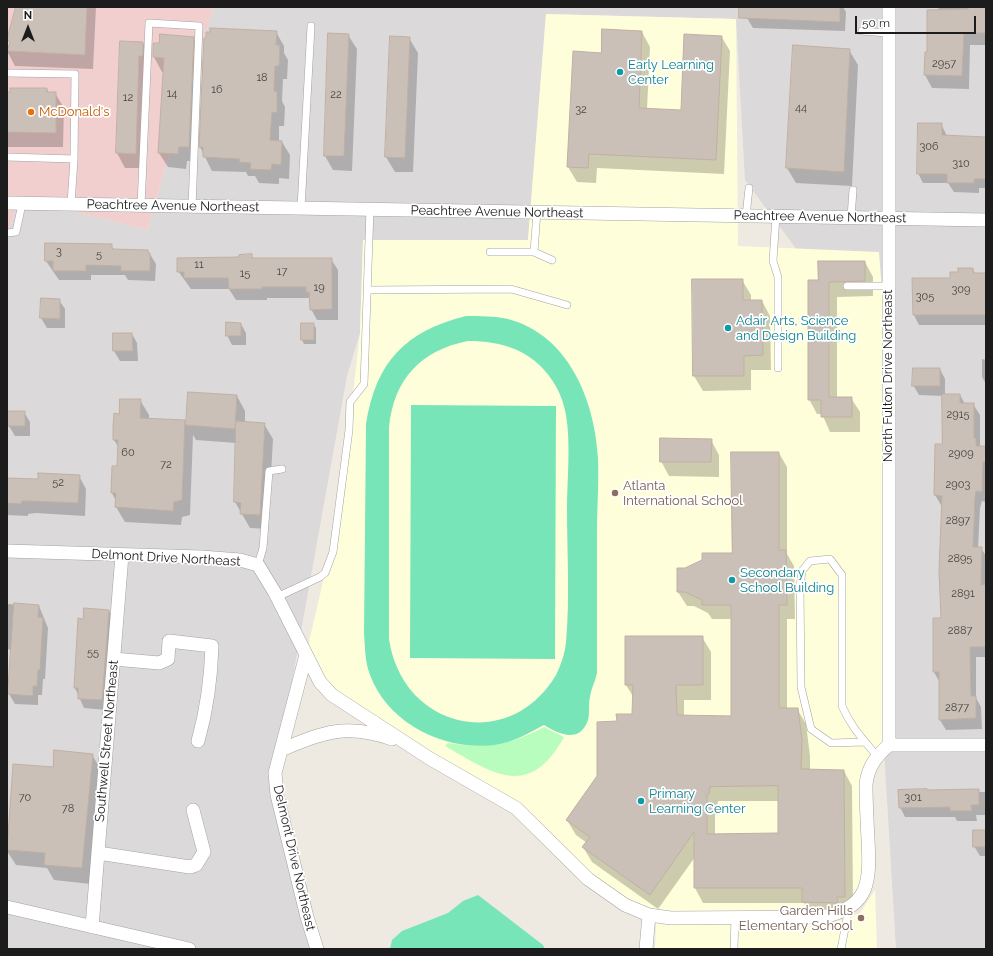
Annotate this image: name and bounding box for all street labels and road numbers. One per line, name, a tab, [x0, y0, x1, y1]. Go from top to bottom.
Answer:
street label: Peachtree Avenue Northeast	[86, 197, 260, 215]
street label: Peachtree Avenue Northeast	[410, 203, 584, 221]
street label: Peachtree Avenue Northeast	[733, 208, 907, 226]
street label: North Fulton Drive Northeast	[880, 290, 896, 462]
street label: Delmont Drive Northeast	[91, 546, 241, 570]
street label: Southwell Street Northeast	[92, 659, 122, 823]
street label: Delmont Drive Northeast	[270, 784, 318, 932]

